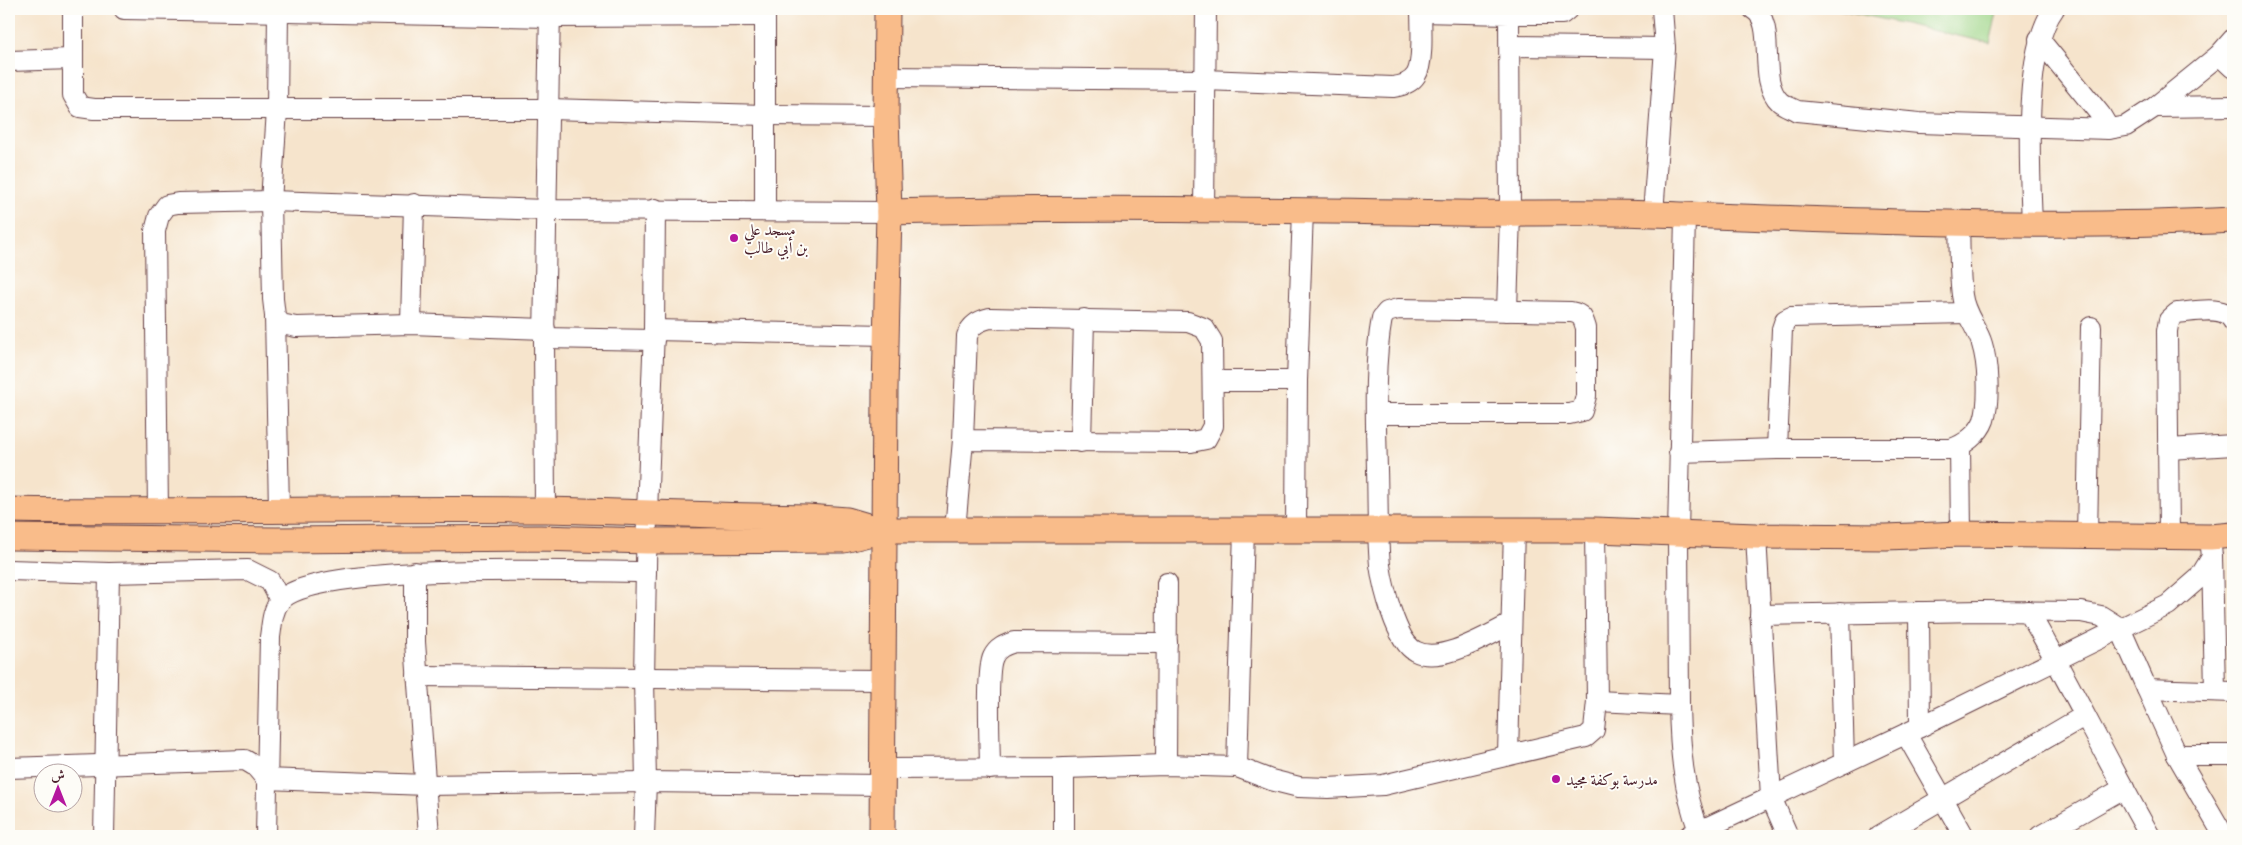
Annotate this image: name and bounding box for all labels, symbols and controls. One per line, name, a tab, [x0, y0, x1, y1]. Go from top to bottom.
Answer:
place label: مسجد علي بن أبي طالب	[744, 220, 808, 260]
marker: مسجد علي بن أبي طالب	[728, 232, 740, 244]
north arrow	[32, 762, 82, 812]
text: ش	[51, 767, 65, 784]
place label: مدرسة بوكفة مجيد	[1566, 770, 1658, 790]
marker: مدرسة بوكفة مجيد	[1550, 773, 1562, 785]

